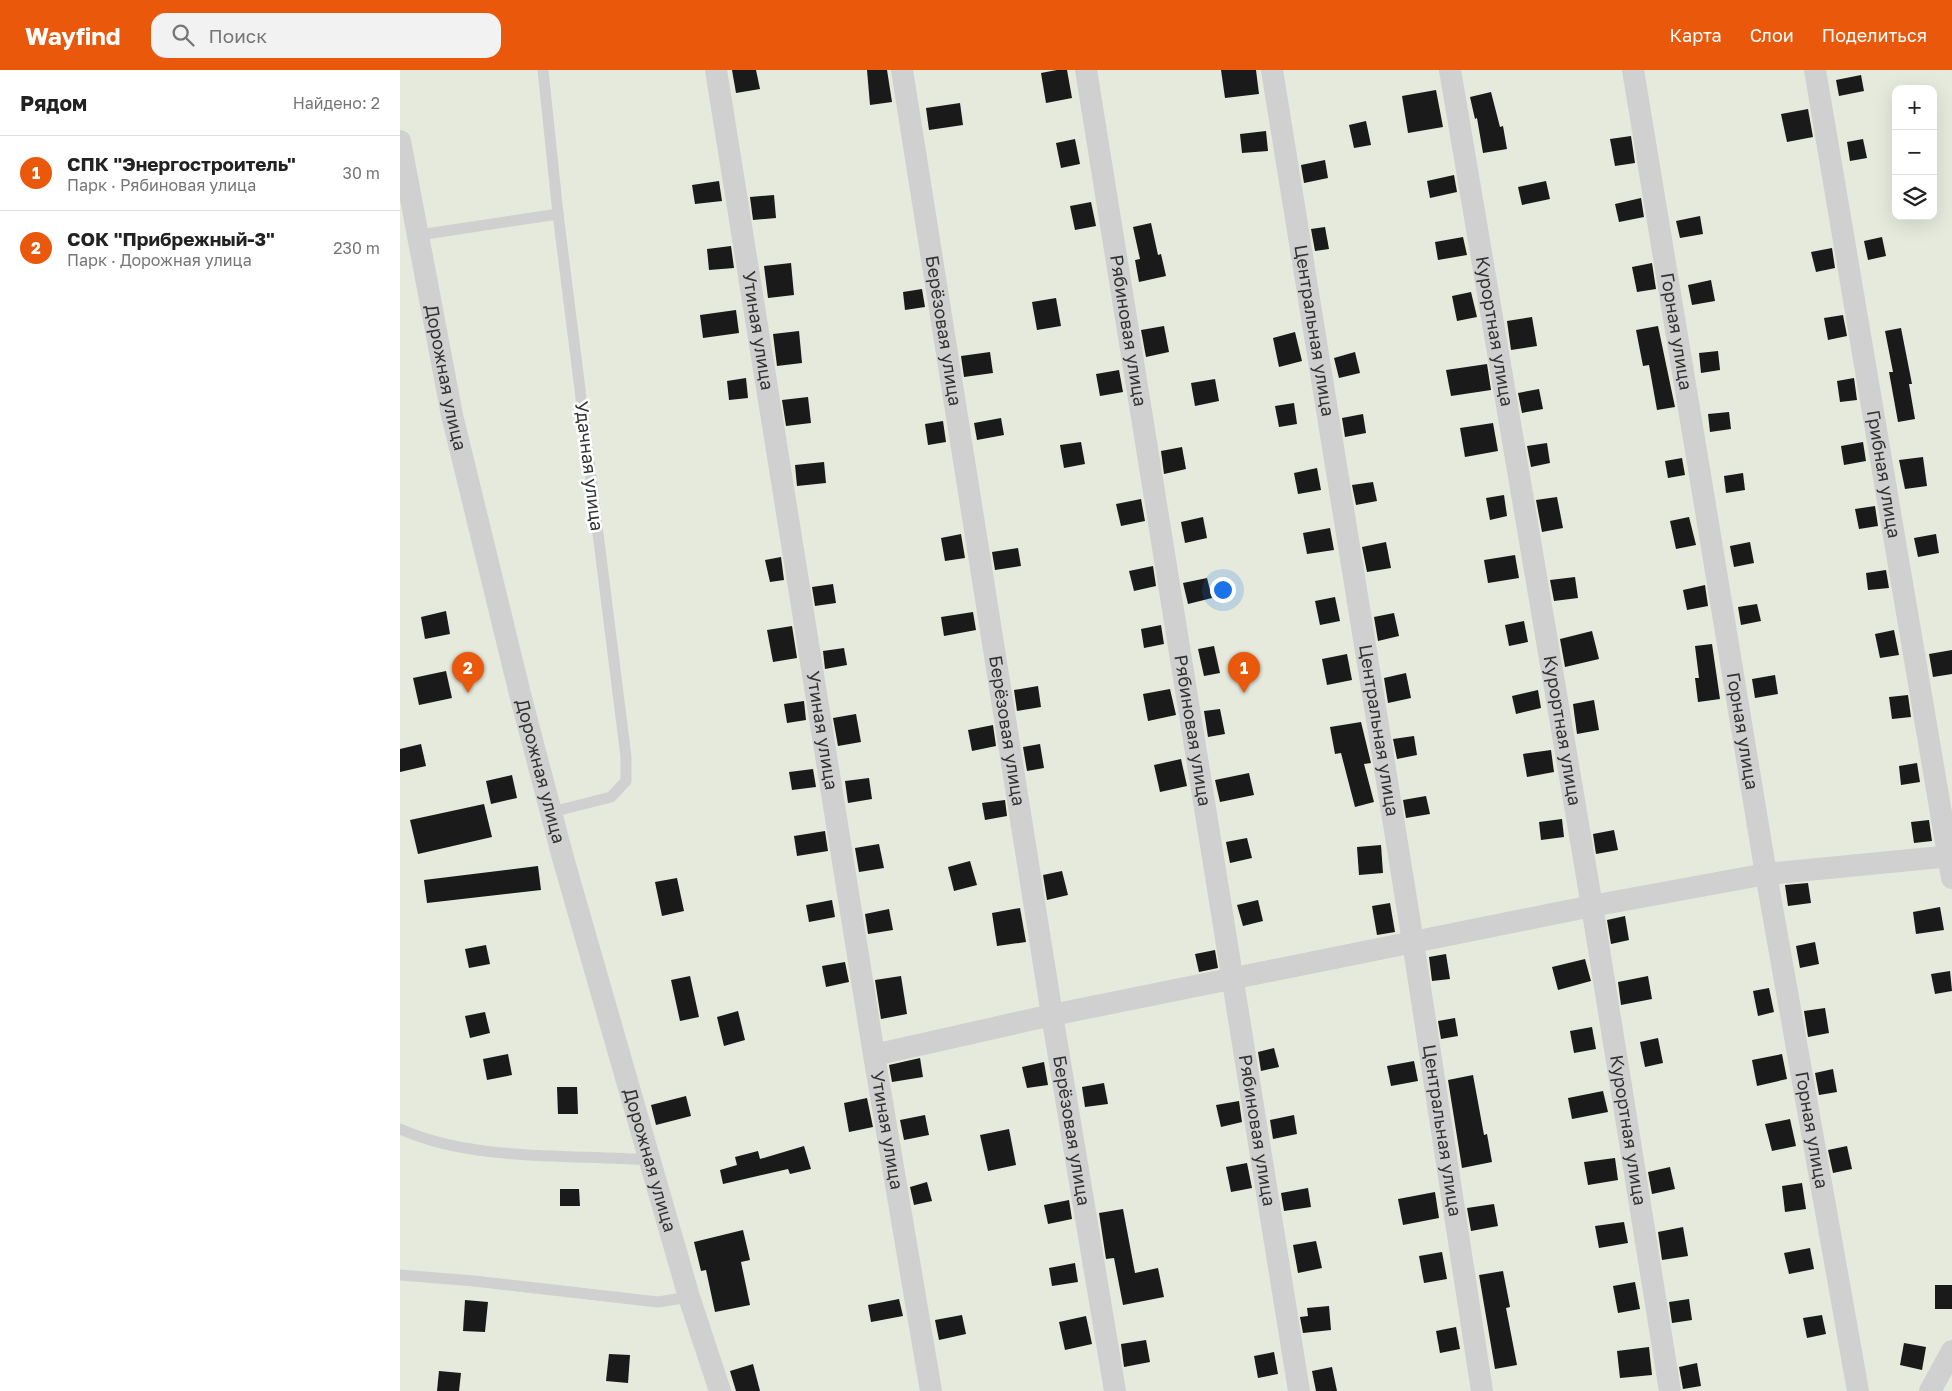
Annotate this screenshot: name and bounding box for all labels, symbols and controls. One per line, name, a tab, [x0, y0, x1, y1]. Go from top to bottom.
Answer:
search box	[151, 13, 501, 58]
text: Wayfind	[25, 21, 121, 50]
icon: search	[169, 21, 197, 49]
text: Поиск	[209, 24, 267, 47]
text: Карта	[1670, 24, 1722, 46]
text: Слои	[1750, 24, 1794, 46]
text: Поделиться	[1822, 24, 1927, 46]
map controls	[1892, 85, 1937, 220]
button: +	[1892, 85, 1937, 130]
text: Рядом	[20, 90, 87, 116]
text: Найдено: 2	[293, 93, 380, 113]
button: −	[1892, 130, 1937, 175]
text: СПК "Энергостроитель"	[67, 152, 296, 175]
text: 1	[32, 163, 40, 183]
text: 30 m	[343, 163, 380, 183]
text: Парк · Рябиновая улица	[67, 175, 256, 195]
button: layers	[1892, 175, 1937, 220]
text: СОК "Прибрежный-3"	[67, 227, 275, 250]
text: 2	[31, 238, 41, 258]
text: 230 m	[333, 238, 380, 258]
street label: Центральная улица	[1290, 243, 1340, 418]
text: Парк · Дорожная улица	[67, 250, 252, 270]
street label: Рябиновая улица	[1106, 253, 1152, 408]
street label: Берёзовая улица	[922, 254, 967, 407]
street label: Курортная улица	[1472, 254, 1519, 408]
street label: Утиная улица	[738, 269, 779, 392]
street label: Горная улица	[1657, 271, 1698, 392]
street label: Дорожная улица	[421, 303, 472, 453]
street label: Удачная улица	[571, 400, 609, 532]
street label: Грибная улица	[1863, 408, 1906, 540]
your location	[1210, 577, 1236, 603]
street label: Центральная улица	[1355, 643, 1405, 818]
pin: 2	[452, 652, 484, 693]
pin: 1	[1228, 652, 1260, 693]
street label: Рябиновая улица	[1170, 653, 1217, 808]
street label: Курортная улица	[1540, 653, 1587, 807]
street label: Берёзовая улица	[985, 654, 1031, 807]
street label: Утиная улица	[803, 669, 843, 791]
street label: Горная улица	[1723, 671, 1764, 791]
street label: Дорожная улица	[512, 697, 571, 846]
street label: Центральная улица	[1419, 1043, 1467, 1218]
street label: Рябиновая улица	[1235, 1053, 1281, 1208]
street label: Курортная улица	[1606, 1053, 1652, 1207]
street label: Берёзовая улица	[1049, 1054, 1096, 1207]
street label: Утиная улица	[867, 1069, 909, 1191]
street label: Горная улица	[1791, 1070, 1834, 1190]
street label: Дорожная улица	[620, 1086, 682, 1234]

